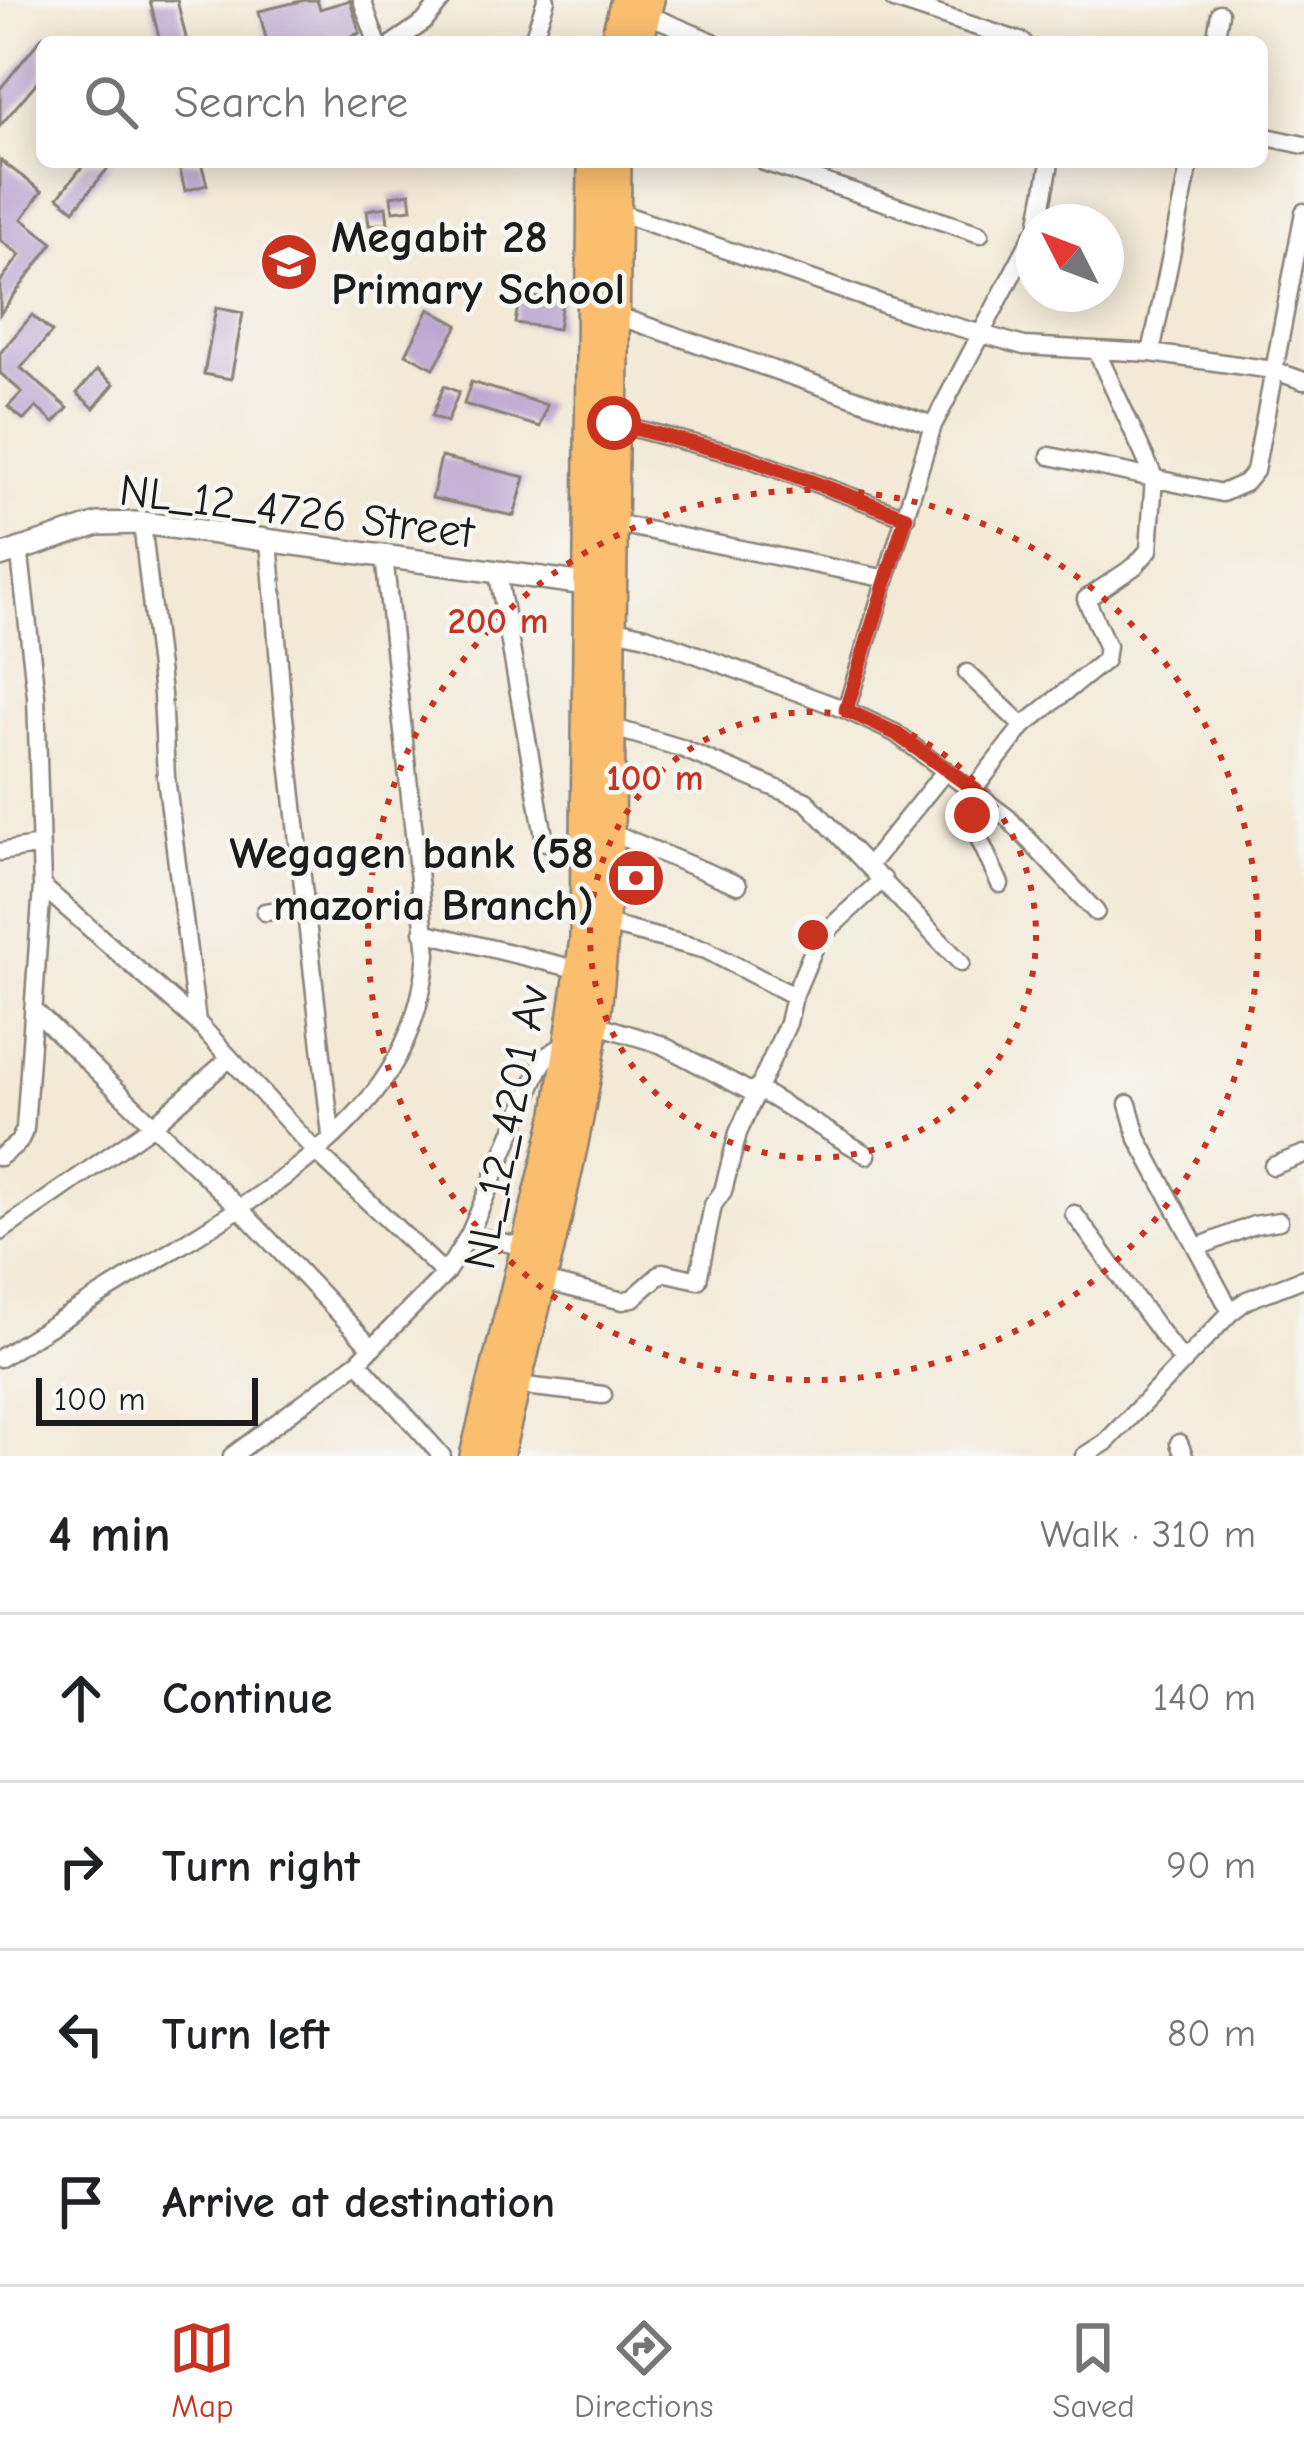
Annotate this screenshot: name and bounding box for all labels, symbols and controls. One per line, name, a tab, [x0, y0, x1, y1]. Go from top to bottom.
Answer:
search box	[36, 36, 1268, 168]
icon: search	[78, 69, 144, 135]
text: Search here	[174, 76, 408, 128]
north arrow	[1016, 204, 1124, 312]
place label: Megabit 28 Primary School	[331, 211, 625, 315]
school or university icon: Megabit 28 Primary School	[258, 231, 320, 293]
route start	[587, 396, 641, 450]
street label: NL_12_4726 Street	[117, 463, 478, 559]
text: 200 m	[448, 601, 548, 642]
text: 100 m	[607, 758, 703, 799]
route end	[945, 788, 999, 842]
place label: Wegagen bank (58 mazoria Branch)	[229, 827, 594, 931]
bank icon: Wegagen bank (58 mazoria Branch)	[605, 847, 667, 909]
centre of rings	[792, 914, 834, 956]
street label: NL_12_4201 Av	[453, 980, 559, 1274]
scale bar	[36, 1372, 258, 1425]
text: 100 m	[54, 1380, 146, 1418]
text: 4 min	[48, 1505, 171, 1564]
text: Walk · 310 m	[1040, 1512, 1256, 1557]
icon: ahead	[48, 1665, 114, 1731]
text: Continue	[162, 1672, 332, 1724]
text: 140 m	[1153, 1675, 1256, 1720]
icon: right	[48, 1833, 114, 1899]
text: Turn right	[162, 1840, 360, 1892]
text: 90 m	[1166, 1843, 1256, 1888]
icon: left	[48, 2001, 114, 2067]
text: Turn left	[162, 2008, 329, 2060]
text: 80 m	[1167, 2011, 1256, 2056]
icon: arrive	[48, 2169, 114, 2235]
text: Arrive at destination	[162, 2176, 555, 2228]
tab: Map	[169, 2315, 235, 2425]
tab: Directions	[574, 2315, 714, 2425]
tab: Saved	[1052, 2315, 1135, 2425]

